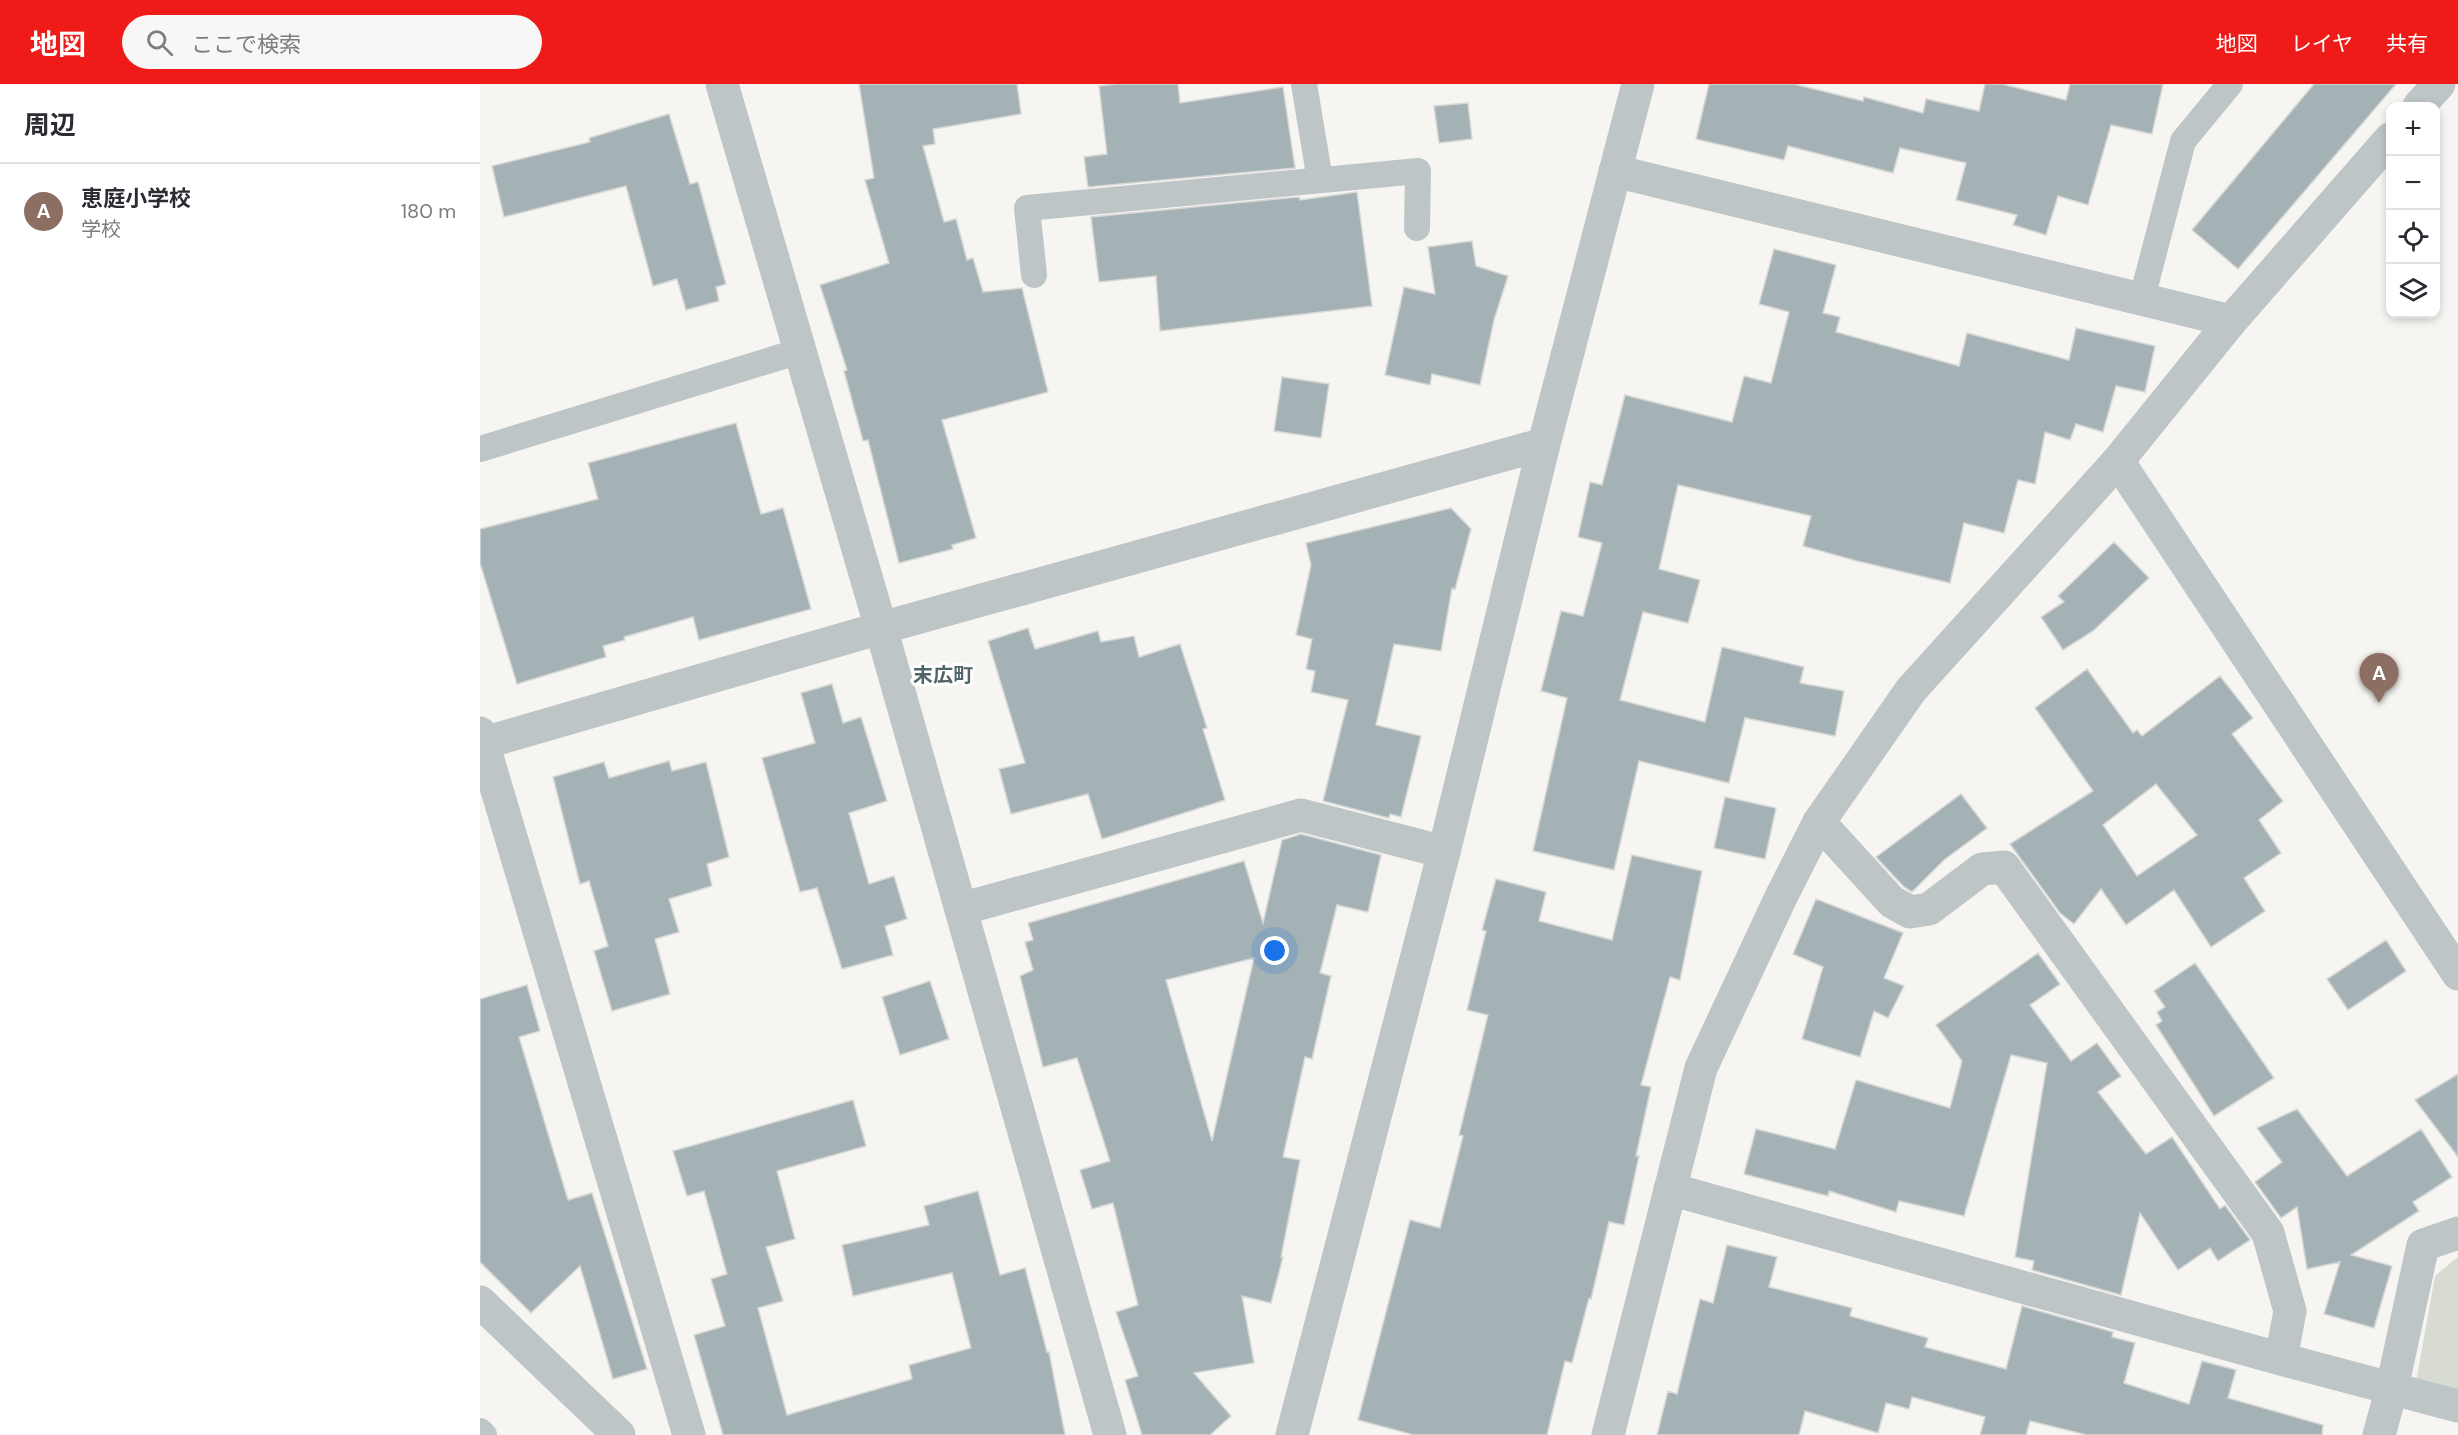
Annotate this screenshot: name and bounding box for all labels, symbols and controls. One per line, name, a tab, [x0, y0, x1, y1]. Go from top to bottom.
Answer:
search box	[122, 15, 542, 69]
text: 地図	[30, 26, 86, 63]
icon: search	[143, 26, 176, 59]
text: ここで検索	[191, 30, 301, 59]
text: 地図	[2216, 30, 2258, 58]
text: レイヤ	[2291, 30, 2353, 58]
text: 共有	[2386, 30, 2428, 58]
map controls	[2386, 102, 2440, 318]
button: +	[2386, 102, 2440, 156]
text: 周辺	[24, 108, 76, 142]
button: −	[2386, 156, 2440, 210]
text: 恵庭小学校	[81, 184, 191, 213]
text: A	[36, 198, 51, 224]
text: 180 m	[401, 198, 456, 224]
button: locate	[2386, 210, 2440, 264]
text: 学校	[81, 216, 121, 242]
button: layers	[2386, 264, 2440, 318]
pin: A	[2360, 654, 2398, 703]
district label: 末広町	[913, 662, 973, 688]
your location	[1260, 936, 1289, 965]

